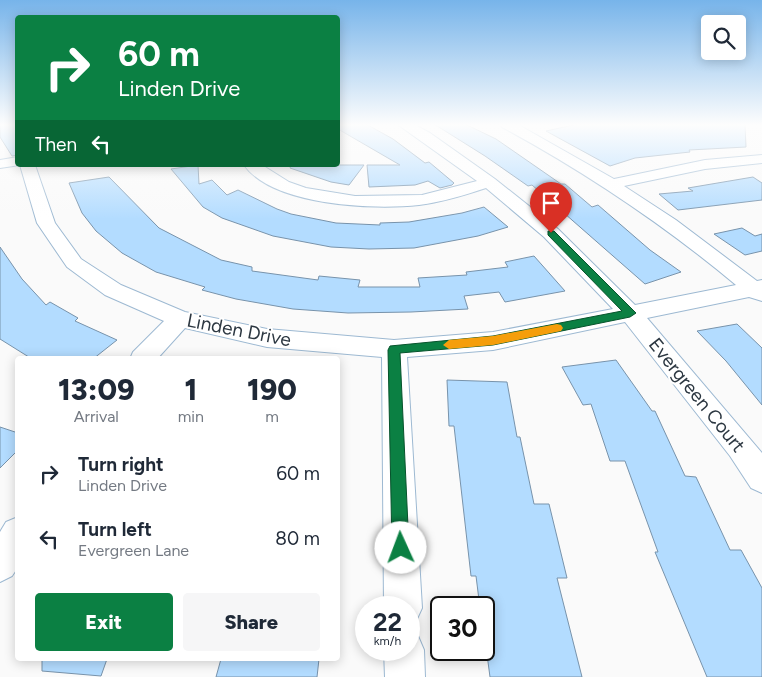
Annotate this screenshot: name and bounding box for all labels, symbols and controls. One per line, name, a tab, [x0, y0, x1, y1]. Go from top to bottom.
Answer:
map controls	[701, 15, 746, 60]
button: search	[701, 15, 746, 60]
text: 60 m	[118, 33, 200, 75]
icon: right	[35, 35, 100, 100]
text: Linden Drive	[118, 75, 240, 102]
icon: left	[87, 130, 115, 158]
text: Then	[35, 133, 77, 156]
pin	[530, 182, 572, 233]
icon: arrive	[537, 189, 565, 217]
street label: Linden Drive	[185, 309, 293, 351]
street label: Evergreen Court	[644, 333, 750, 457]
text: 13:09	[58, 371, 135, 408]
text: 1	[184, 371, 197, 408]
text: 190	[247, 371, 297, 408]
text: Arrival	[74, 407, 119, 426]
text: min	[178, 407, 204, 426]
text: m	[265, 407, 279, 426]
text: Turn right	[78, 453, 164, 476]
icon: right	[35, 460, 63, 488]
text: 60 m	[276, 462, 320, 485]
text: Linden Drive	[78, 476, 167, 495]
text: Turn left	[78, 518, 152, 541]
position arrow	[374, 521, 426, 573]
icon: left	[35, 525, 63, 553]
text: 80 m	[275, 527, 320, 550]
text: Evergreen Lane	[78, 541, 189, 560]
button: Exit	[35, 593, 173, 651]
button: Share	[183, 593, 320, 651]
speed limit sign: 30	[430, 596, 495, 661]
text: 22	[373, 607, 402, 637]
text: km/h	[374, 634, 401, 648]

